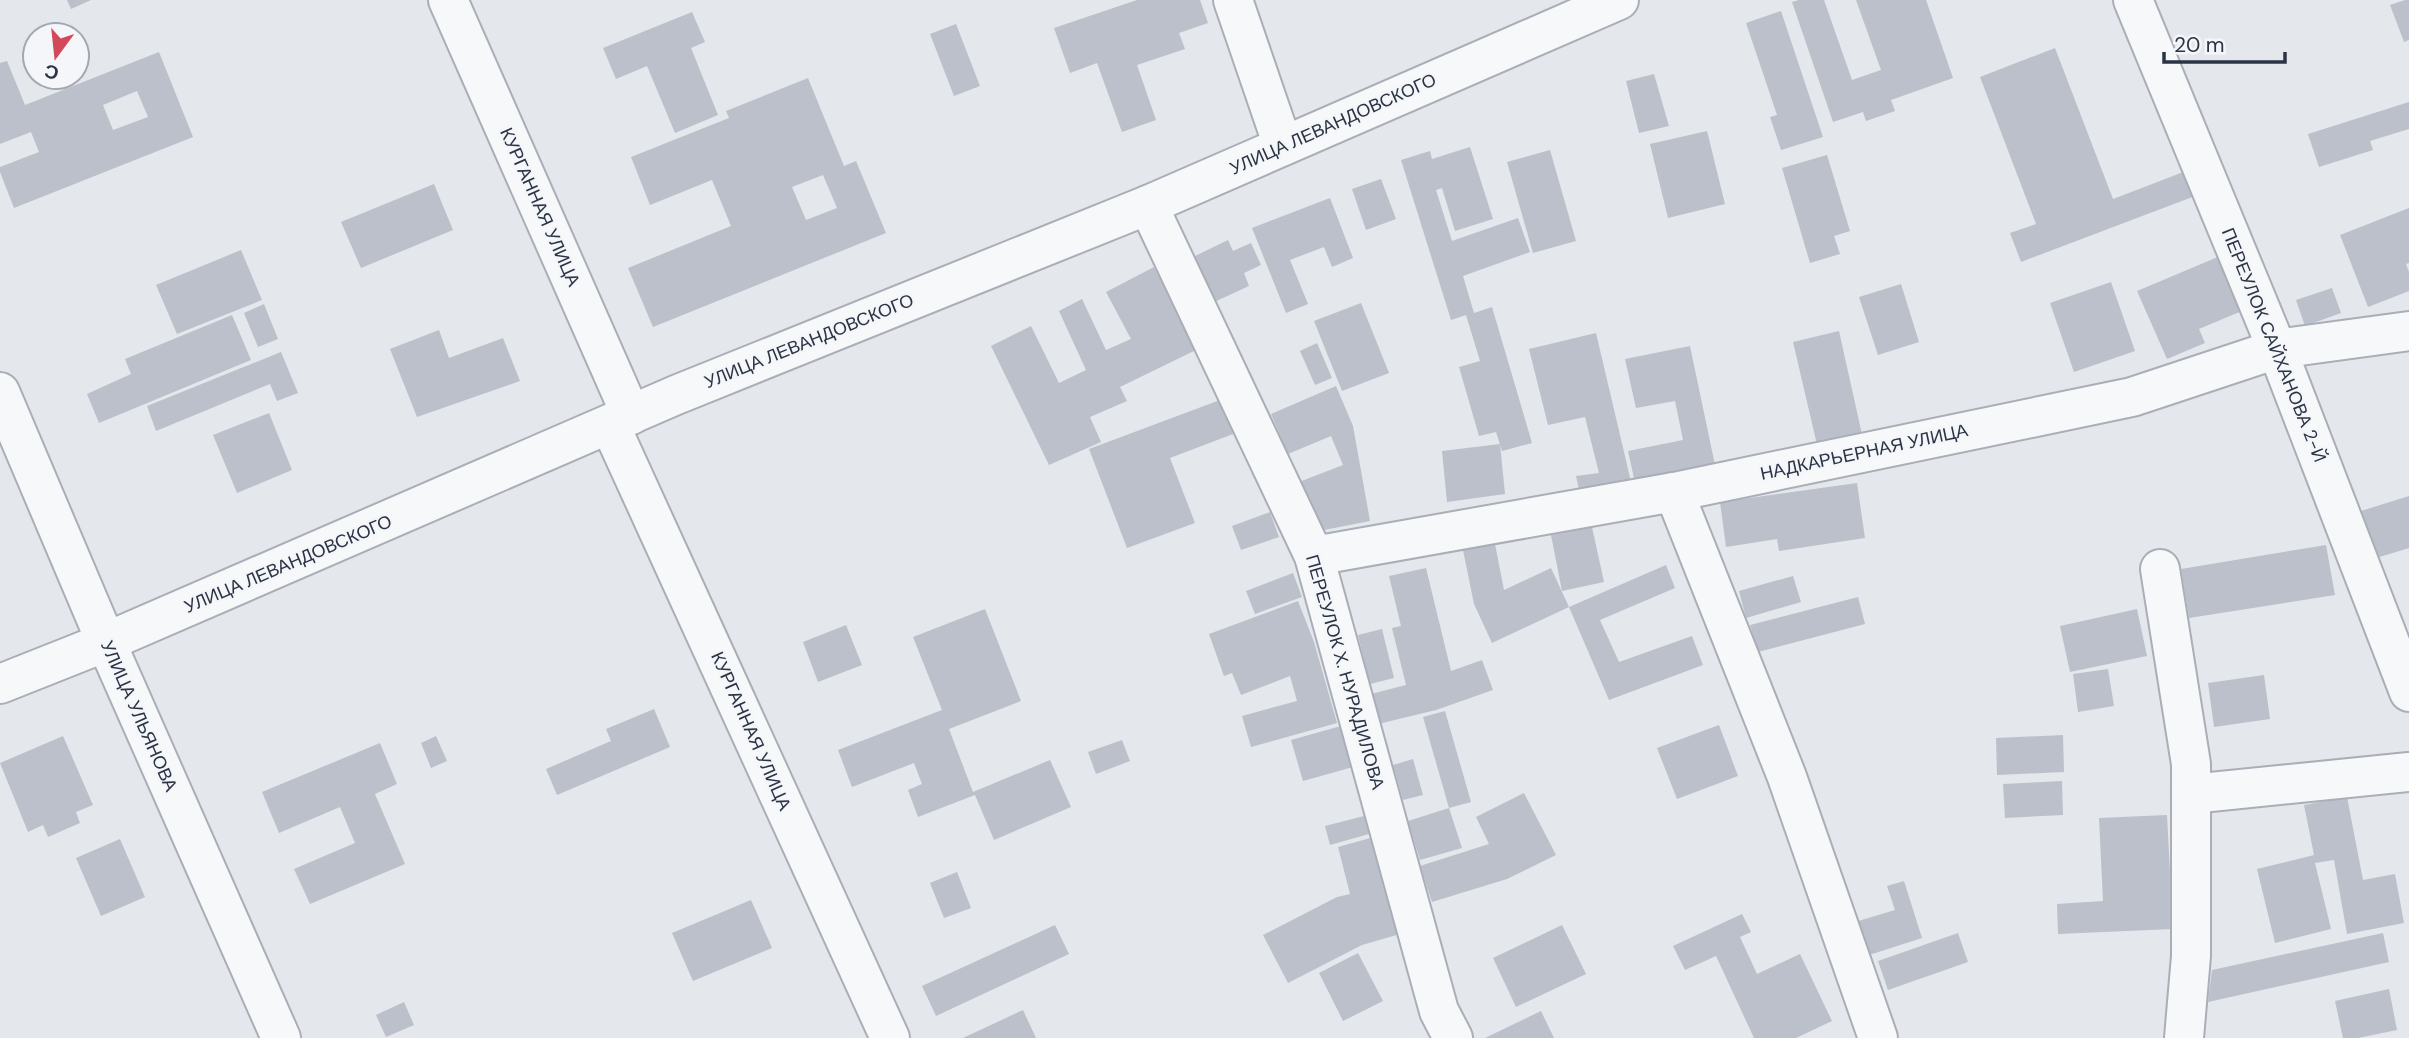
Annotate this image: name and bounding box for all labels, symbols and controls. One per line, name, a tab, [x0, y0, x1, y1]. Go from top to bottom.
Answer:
north arrow	[21, 21, 91, 91]
scale bar	[2164, 21, 2285, 65]
text: 20 m	[2174, 31, 2225, 59]
text: С	[42, 58, 62, 86]
street label: УЛИЦА ЛЕВАНДОВСКОГО	[1226, 68, 1440, 180]
street label: КУРГАННАЯ УЛИЦА	[494, 124, 586, 290]
street label: ПЕРЕУЛОК САЙХАНОВА 2-Й	[2216, 224, 2332, 466]
street label: УЛИЦА ЛЕВАНДОВСКОГО	[701, 288, 917, 394]
street label: НАДКАРЬЕРНАЯ УЛИЦА	[1758, 418, 1970, 486]
street label: УЛИЦА ЛЕВАНДОВСКОГО	[180, 509, 396, 619]
street label: ПЕРЕУЛОК Х. НУРАДИЛОВА	[1300, 552, 1390, 792]
street label: УЛИЦА УЛЬЯНОВА	[95, 637, 183, 795]
street label: КУРГАННАЯ УЛИЦА	[705, 648, 797, 814]

